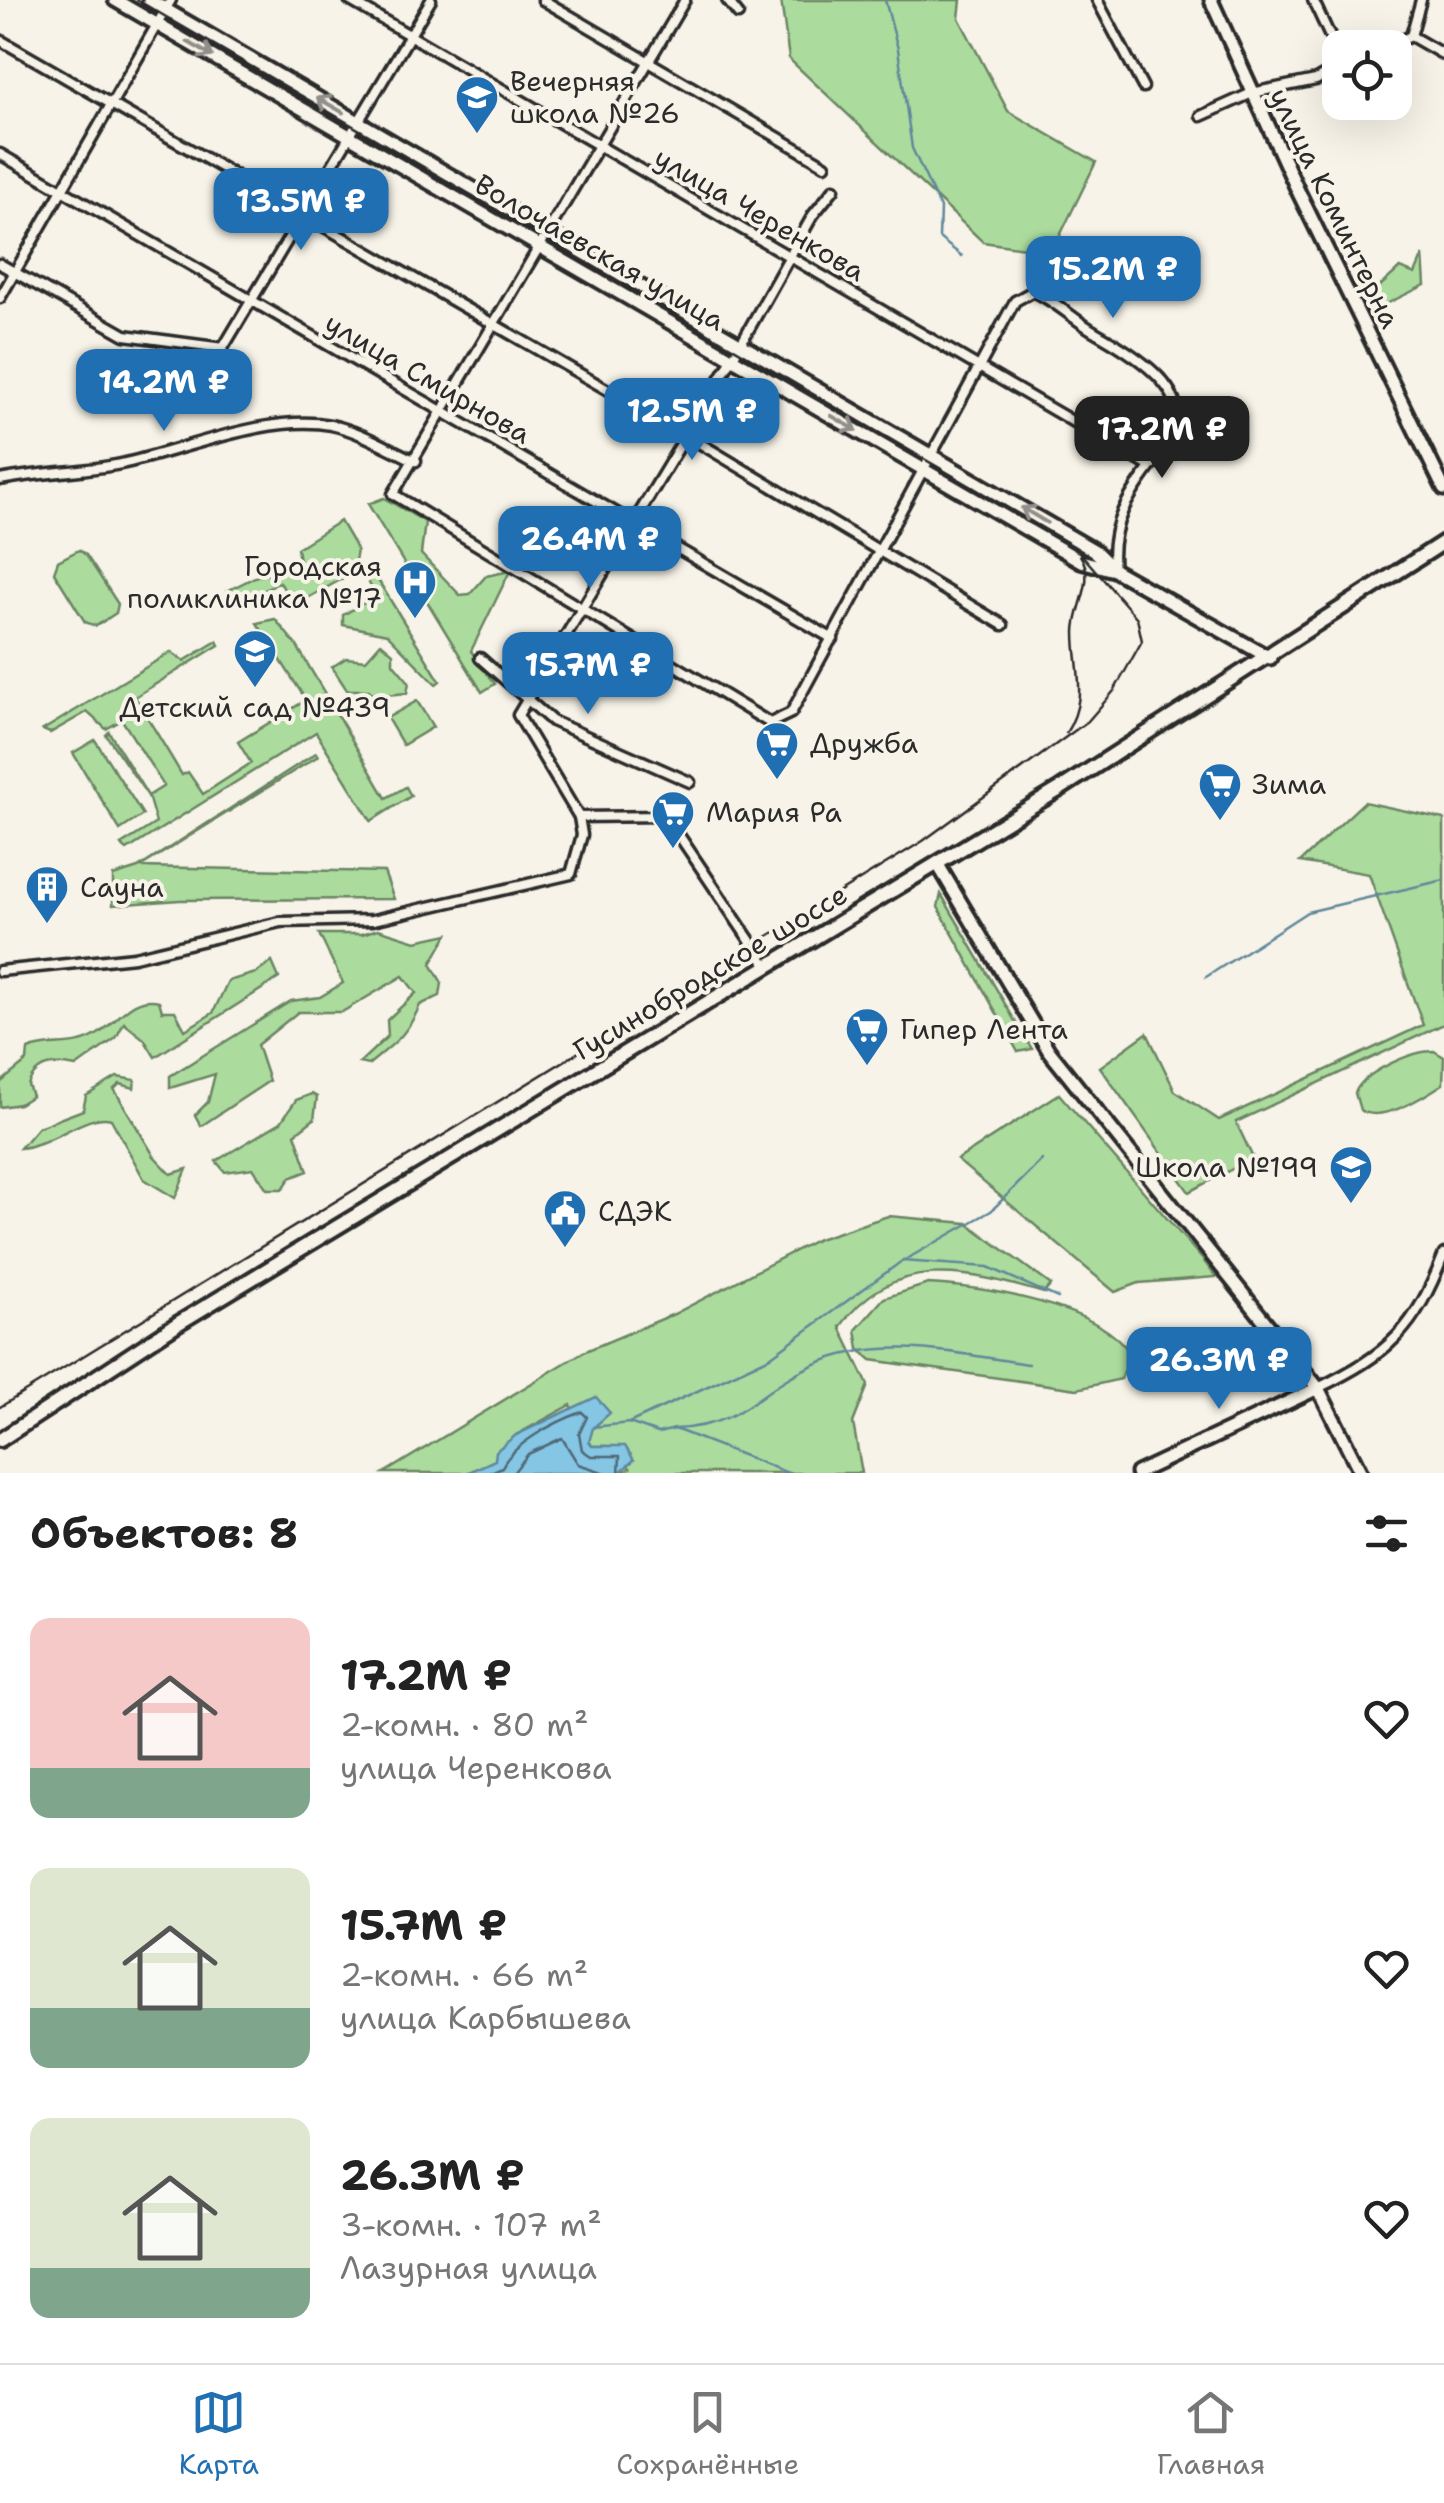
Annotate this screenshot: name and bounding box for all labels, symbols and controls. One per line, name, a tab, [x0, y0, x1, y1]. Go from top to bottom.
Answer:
map controls	[1322, 30, 1412, 120]
button: locate	[1322, 30, 1412, 120]
one-way arrow	[184, 39, 214, 59]
place label: Вечерняя школа №26	[510, 62, 680, 132]
school or university icon: Вечерняя школа №26	[454, 74, 500, 135]
street label: улица Коминтерна	[1260, 82, 1410, 334]
one-way arrow	[315, 95, 345, 115]
street label: улица Черенкова	[648, 138, 872, 290]
street label: Волочаевская улица	[468, 165, 732, 339]
pin: 13.5M ₽	[209, 168, 393, 253]
text: 13.5M ₽	[236, 179, 366, 222]
pin: 15.2M ₽	[1021, 236, 1205, 321]
text: 15.2M ₽	[1048, 247, 1178, 290]
street label: улица Смирнова	[318, 304, 538, 452]
pin: 14.2M ₽	[72, 349, 256, 434]
text: 14.2M ₽	[98, 360, 230, 403]
pin: 12.5M ₽	[600, 378, 784, 463]
text: 12.5M ₽	[626, 389, 758, 432]
pin: 17.2M ₽	[1070, 396, 1254, 481]
text: 17.2M ₽	[1096, 407, 1228, 450]
one-way arrow	[829, 413, 858, 433]
one-way arrow	[1020, 505, 1049, 525]
pin: 26.4M ₽	[498, 506, 682, 591]
text: 26.4M ₽	[520, 517, 660, 560]
place label: Городская поликлиника №17	[127, 547, 382, 617]
hospital icon: Городская поликлиника №17	[392, 559, 438, 620]
school or university icon: Детский сад №439	[232, 628, 278, 689]
pin: 15.7M ₽	[496, 632, 680, 717]
text: 15.7M ₽	[524, 643, 652, 686]
place label: Детский сад №439	[119, 688, 391, 726]
supermarket icon: Дружба	[754, 720, 800, 781]
place label: Дружба	[810, 724, 918, 762]
supermarket icon: Зима	[1197, 761, 1243, 822]
place label: Зима	[1252, 765, 1326, 803]
supermarket icon: Мария Ра	[650, 789, 696, 850]
place label: Мария Ра	[706, 793, 842, 831]
building icon: Сауна	[24, 864, 70, 925]
place label: Сауна	[80, 868, 164, 906]
street label: Гусинобродское шоссе	[566, 875, 854, 1069]
supermarket icon: Гипер Лента	[844, 1006, 890, 1067]
place label: Гипер Лента	[900, 1010, 1068, 1048]
school or university icon: Школа №199	[1328, 1144, 1374, 1205]
place label: Школа №199	[1135, 1148, 1318, 1186]
public building icon: СДЭК	[542, 1188, 588, 1249]
place label: СДЭК	[598, 1192, 672, 1230]
pin: 26.3M ₽	[1127, 1327, 1311, 1412]
text: 26.3M ₽	[1149, 1338, 1289, 1381]
text: Объектов: 8	[30, 1505, 298, 1561]
icon: filters	[1359, 1506, 1414, 1561]
text: 17.2M ₽	[340, 1647, 512, 1703]
icon: home	[110, 1658, 230, 1778]
icon: heart	[1359, 1691, 1414, 1746]
text: 2-комн. · 80 m²	[340, 1703, 589, 1746]
text: улица Черенкова	[340, 1746, 612, 1789]
text: 15.7M ₽	[340, 1897, 507, 1953]
icon: home	[110, 1908, 230, 2028]
icon: heart	[1359, 1941, 1414, 1996]
text: 2-комн. · 66 m²	[340, 1953, 588, 1996]
text: улица Карбышева	[340, 1996, 631, 2039]
text: 26.3M ₽	[340, 2147, 525, 2203]
icon: home	[110, 2158, 230, 2278]
icon: heart	[1359, 2191, 1414, 2246]
text: 3-комн. · 107 m²	[340, 2203, 602, 2246]
text: Лазурная улица	[340, 2246, 597, 2289]
tab: Карта	[179, 2385, 259, 2483]
tab: Сохранённые	[616, 2385, 799, 2483]
tab: Главная	[1157, 2385, 1265, 2483]

